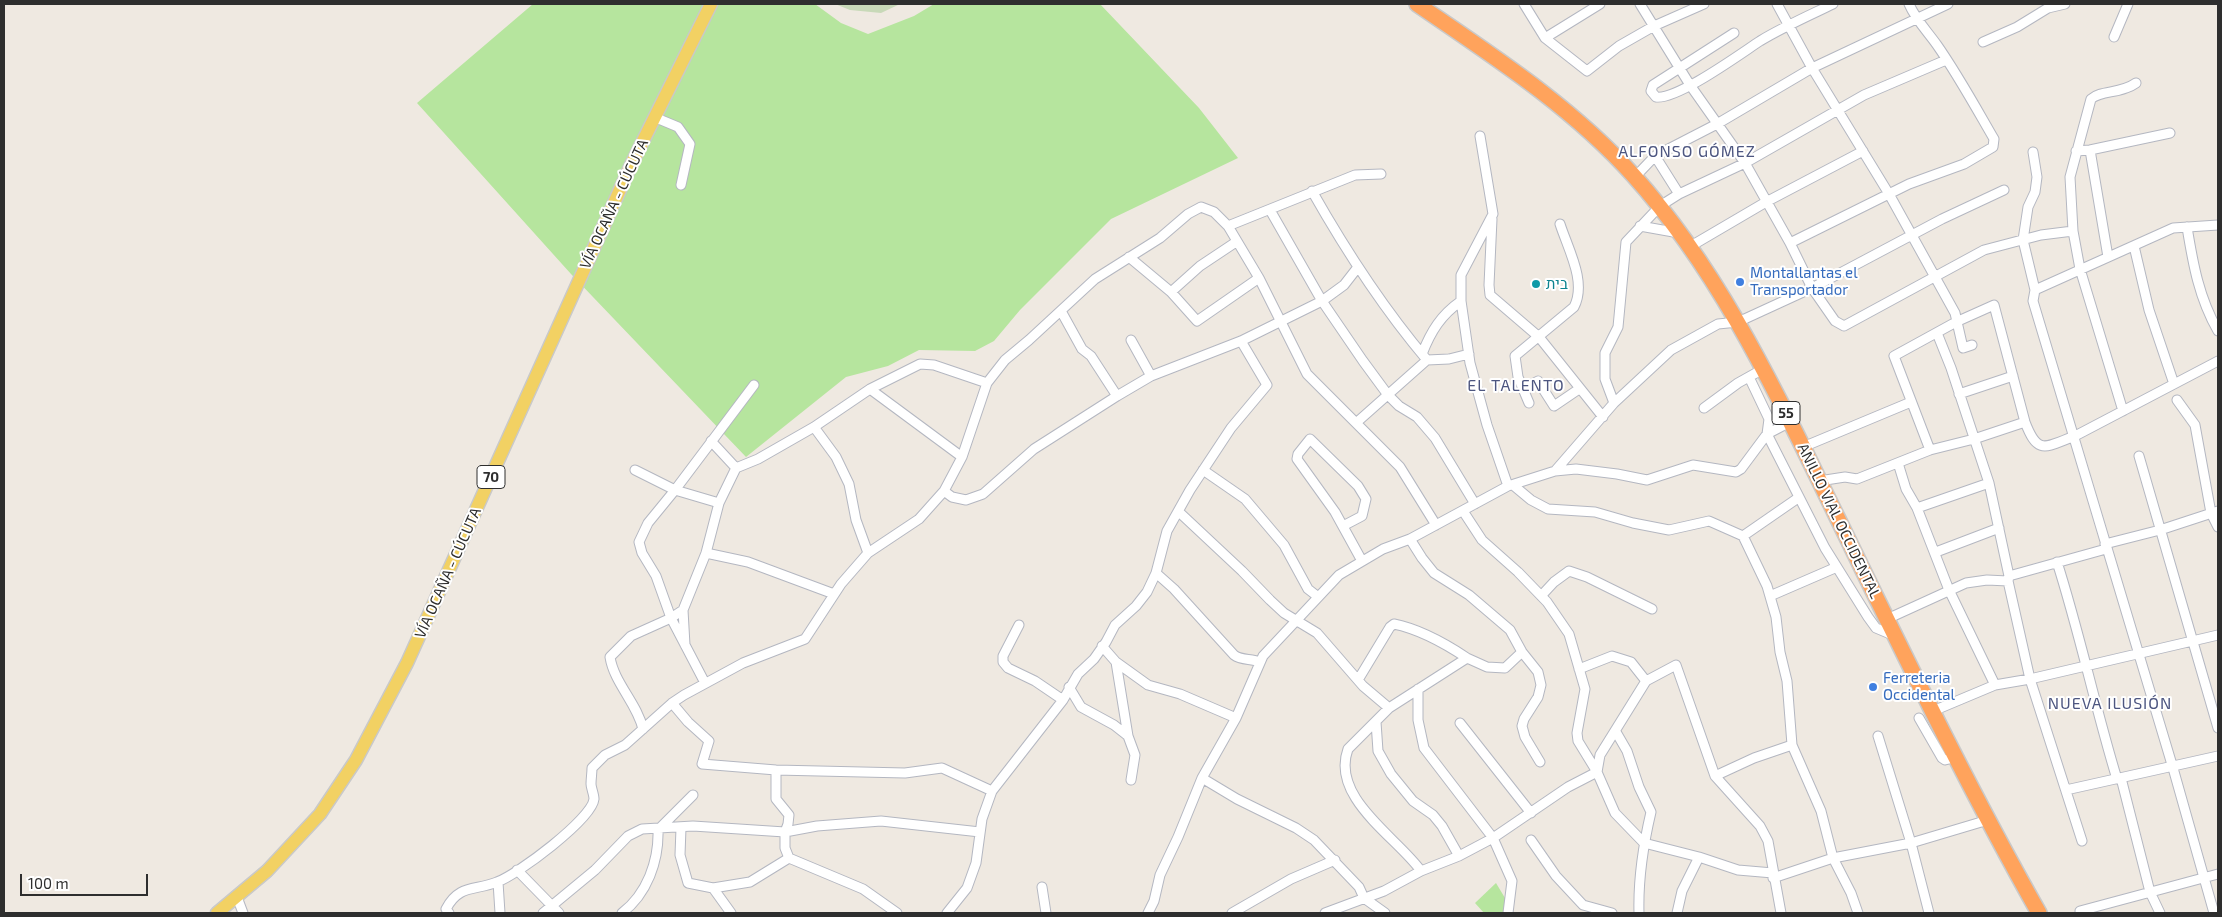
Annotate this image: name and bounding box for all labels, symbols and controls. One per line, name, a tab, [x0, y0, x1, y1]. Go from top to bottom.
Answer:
street label: VÍA OCAÑA - CÚCUTA	[576, 136, 652, 272]
district label: ALFONSO GÓMEZ	[1617, 142, 1757, 162]
place label: Montallantas el Transportador	[1750, 264, 1858, 299]
place label: בית	[1546, 275, 1568, 293]
marker: Montallantas el Transportador	[1734, 276, 1746, 288]
marker: בית	[1530, 278, 1542, 290]
district label: EL TALENTO	[1466, 376, 1566, 396]
road number: 55	[1772, 402, 1800, 424]
street label: ANILLO VIAL OCCIDENTAL	[1794, 440, 1884, 602]
road number: 70	[477, 466, 505, 488]
street label: VÍA OCAÑA - CÚCUTA	[411, 505, 485, 641]
place label: Ferreteria Occidental	[1883, 669, 1955, 704]
marker: Ferreteria Occidental	[1867, 681, 1879, 693]
district label: NUEVA ILUSIÓN	[2046, 694, 2174, 714]
scale bar	[22, 864, 150, 896]
text: 100 m	[28, 874, 69, 892]

